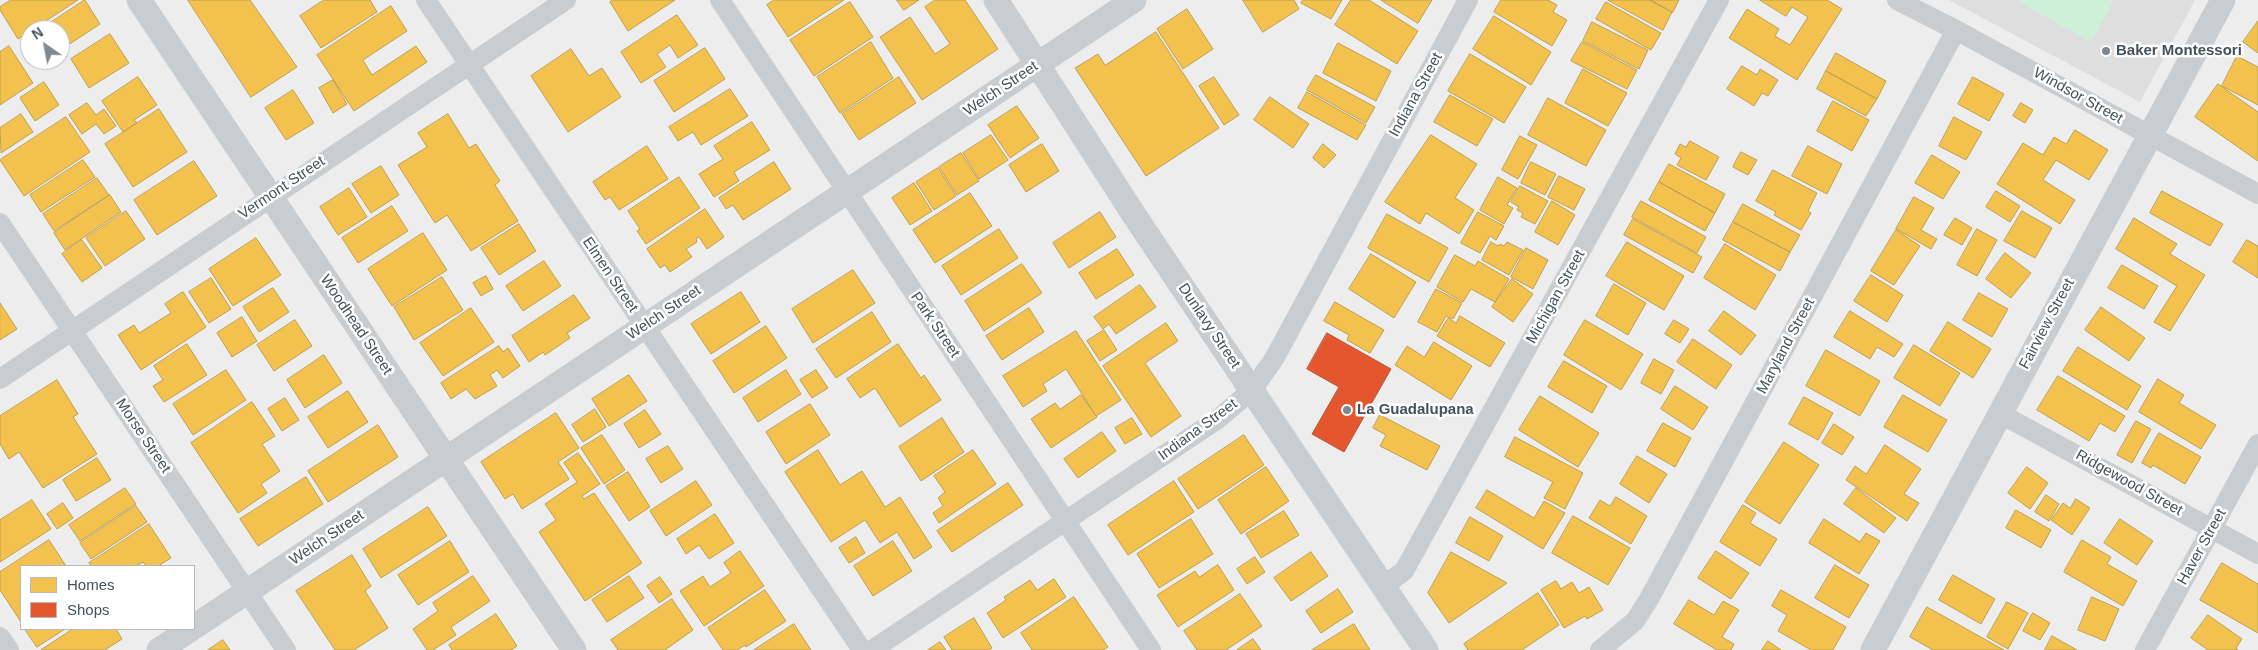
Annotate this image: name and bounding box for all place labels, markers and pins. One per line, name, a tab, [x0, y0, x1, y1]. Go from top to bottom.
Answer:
place label: Baker Montessori	[2116, 42, 2242, 60]
marker: Baker Montessori	[2100, 45, 2112, 57]
place label: La Guadalupana	[1357, 401, 1474, 419]
marker: La Guadalupana	[1341, 404, 1353, 416]

